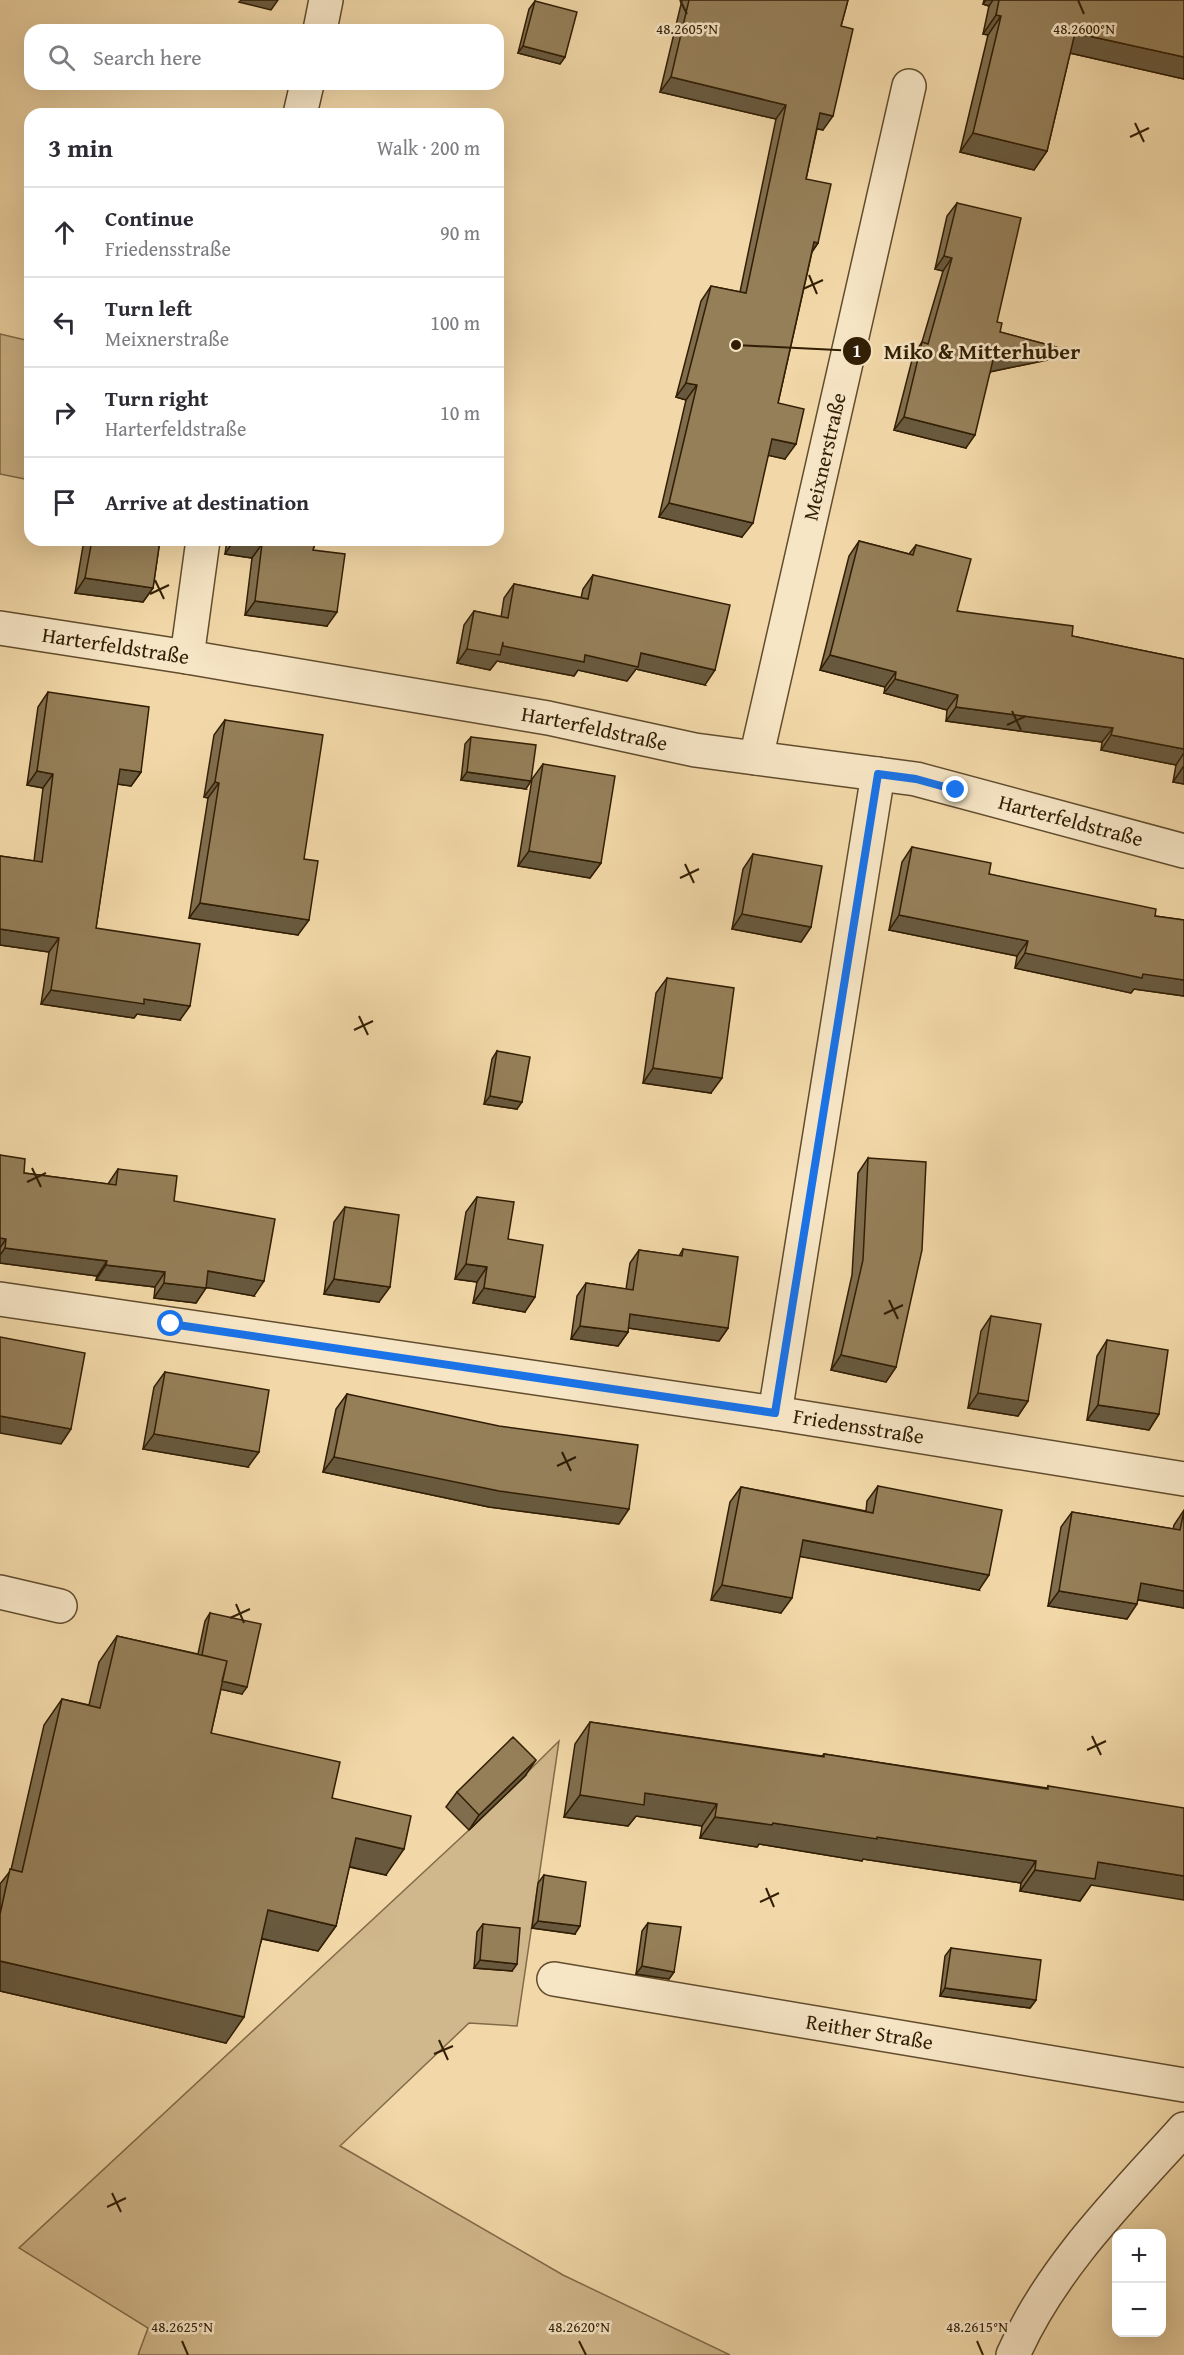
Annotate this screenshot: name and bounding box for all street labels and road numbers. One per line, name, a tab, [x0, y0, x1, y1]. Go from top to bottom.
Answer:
street label: Meixnerstraße	[795, 389, 854, 524]
street label: Harterfeldstraße	[40, 619, 192, 672]
street label: Harterfeldstraße	[519, 698, 671, 759]
street label: Harterfeldstraße	[995, 786, 1147, 854]
street label: Friedensstraße	[791, 1400, 927, 1452]
street label: Reither Straße	[804, 2006, 936, 2058]

